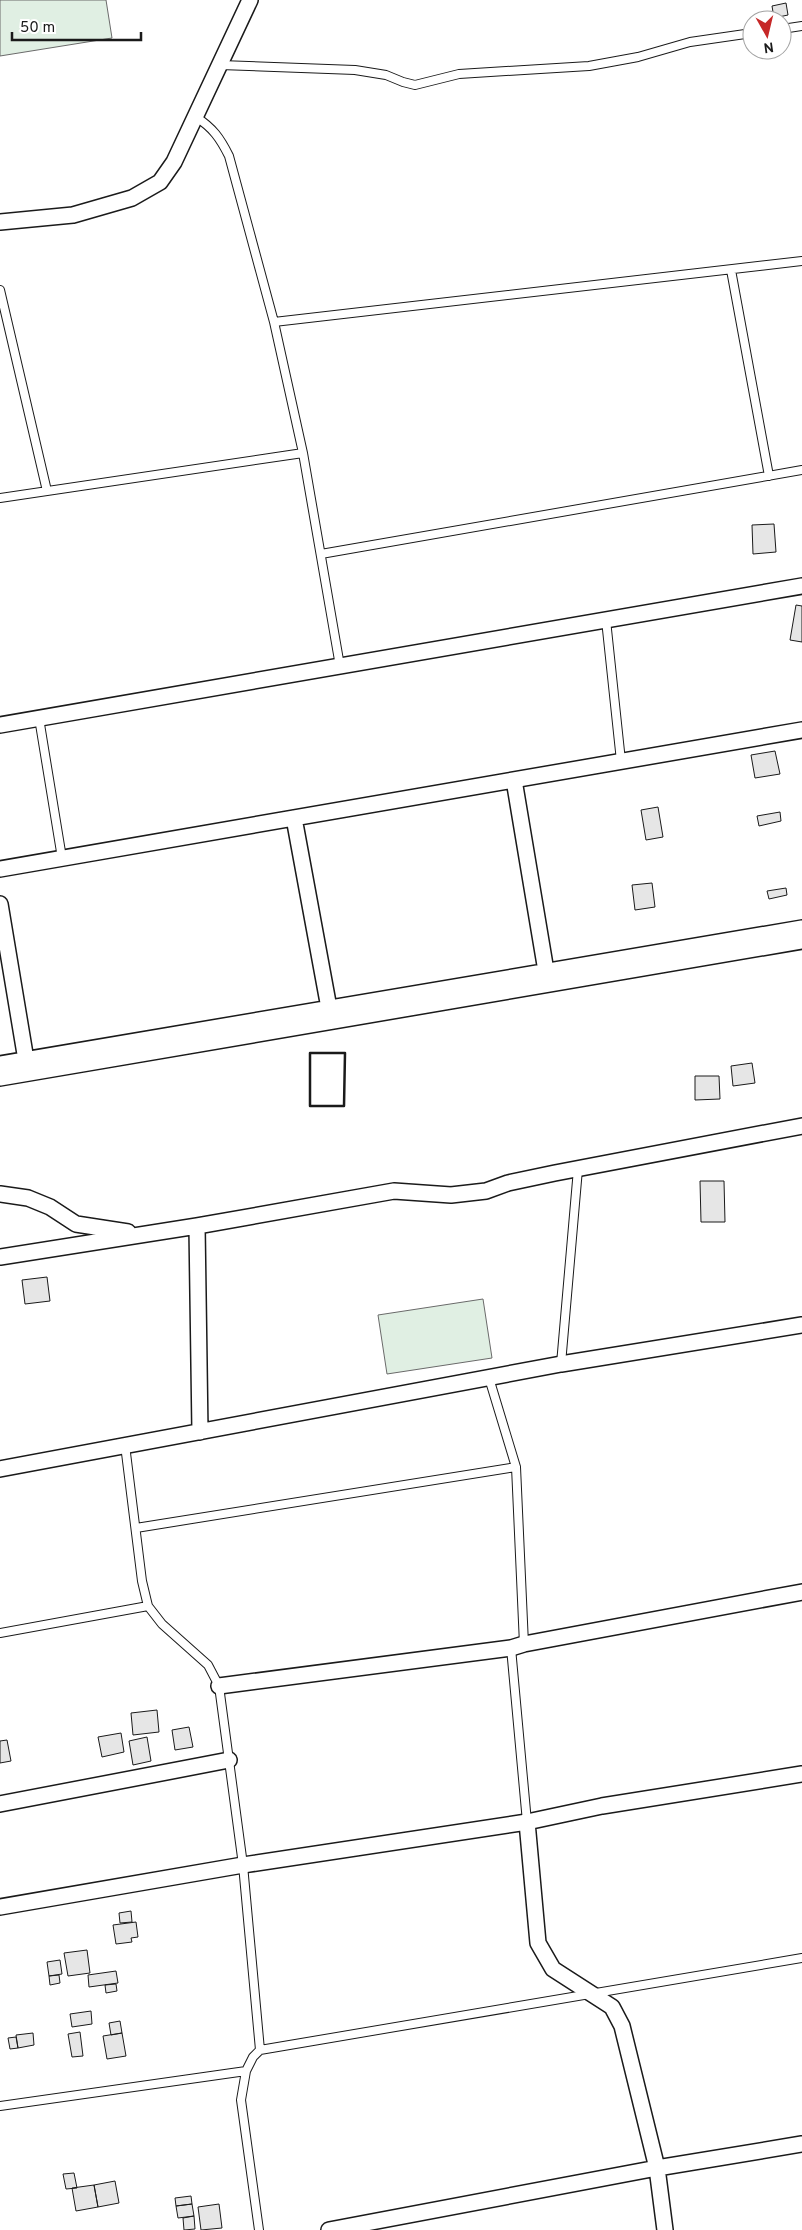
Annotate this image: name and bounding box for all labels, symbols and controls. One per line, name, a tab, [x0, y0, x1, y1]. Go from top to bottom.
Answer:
scale bar	[12, 10, 141, 42]
north arrow	[742, 10, 792, 60]
text: 50 m	[20, 19, 55, 38]
text: N	[762, 37, 775, 56]

